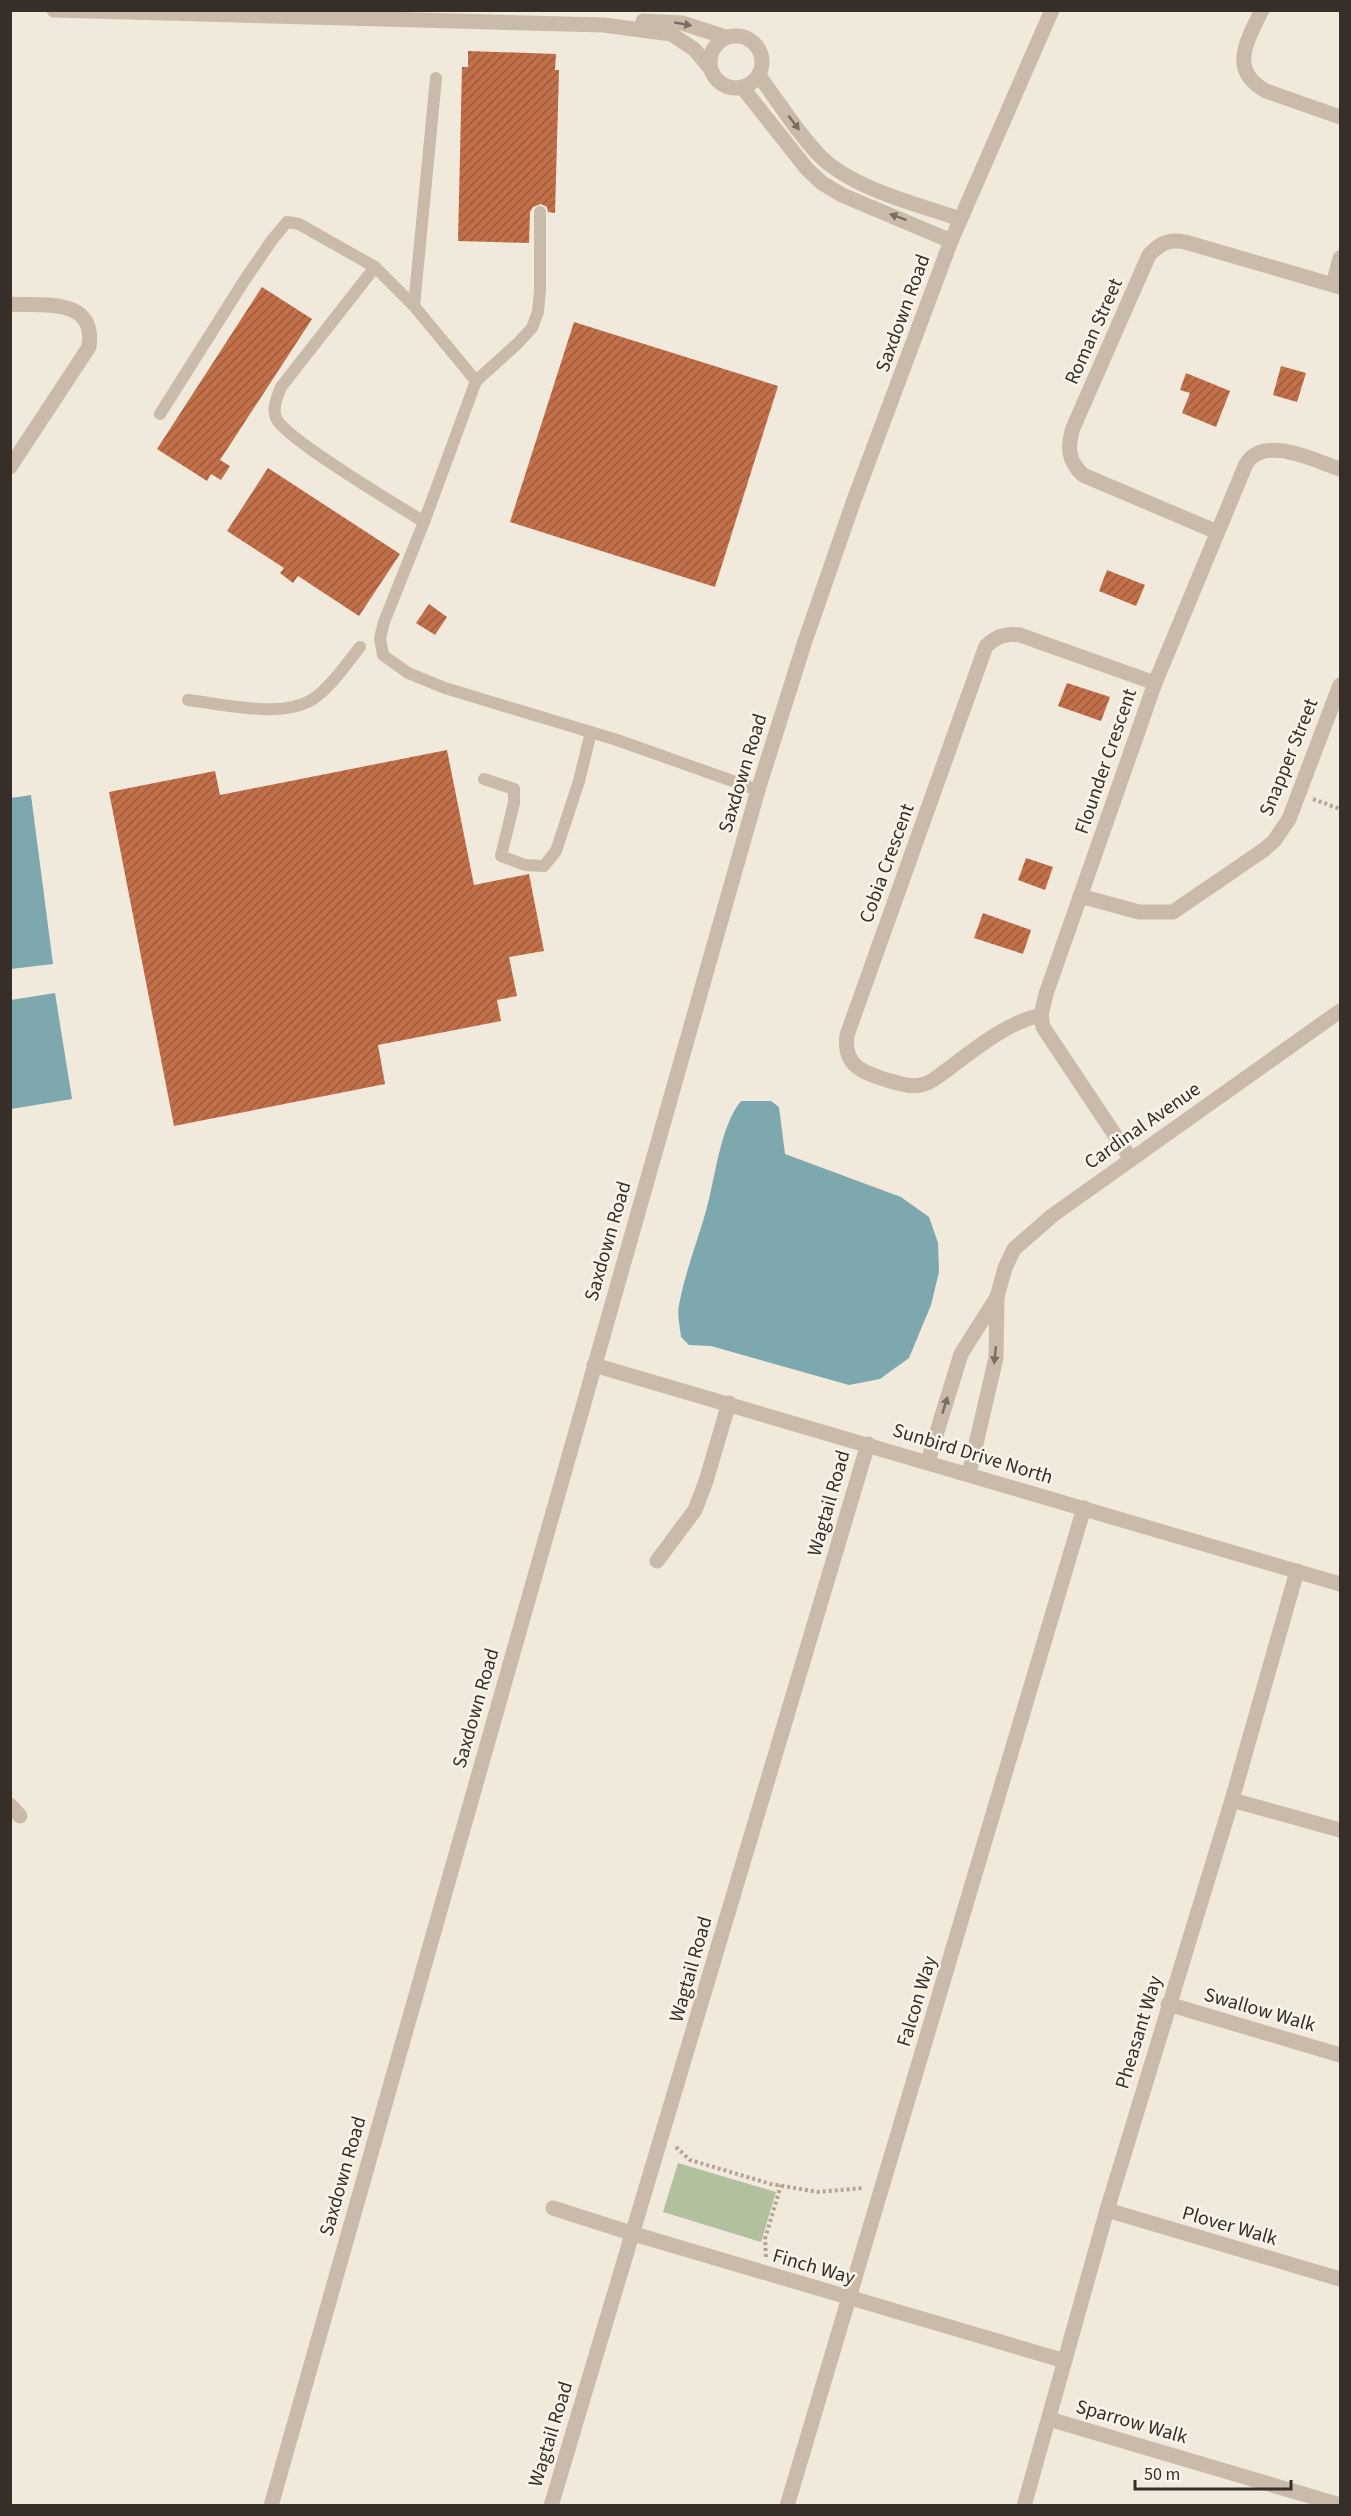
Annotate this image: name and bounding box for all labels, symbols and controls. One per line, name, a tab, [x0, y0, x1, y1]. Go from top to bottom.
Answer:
one-way arrow	[674, 20, 693, 29]
one-way arrow	[788, 114, 800, 130]
one-way arrow	[889, 212, 907, 221]
street label: Saxdown Road	[869, 251, 937, 376]
street label: Roman Street	[1058, 274, 1130, 389]
street label: Flounder Crescent	[1068, 685, 1144, 838]
street label: Snapper Street	[1253, 694, 1325, 821]
street label: Saxdown Road	[712, 710, 774, 836]
street label: Cobia Crescent	[852, 800, 922, 927]
street label: Cardinal Avenue	[1079, 1075, 1206, 1176]
street label: Saxdown Road	[577, 1178, 638, 1304]
one-way arrow	[990, 1346, 1000, 1365]
one-way arrow	[941, 1396, 950, 1414]
street label: Sunbird Drive North	[889, 1416, 1056, 1492]
street label: Wagtail Road	[800, 1447, 857, 1559]
street label: Saxdown Road	[445, 1645, 506, 1771]
street label: Wagtail Road	[662, 1913, 719, 2025]
street label: Falcon Way	[890, 1952, 944, 2050]
street label: Pheasant Way	[1108, 1972, 1170, 2092]
street label: Swallow Walk	[1201, 1981, 1319, 2039]
street label: Saxdown Road	[312, 2113, 373, 2239]
street label: Plover Walk	[1179, 2199, 1281, 2253]
street label: Finch Way	[769, 2242, 859, 2292]
street label: Wagtail Road	[522, 2378, 580, 2490]
street label: Sparrow Walk	[1073, 2393, 1191, 2451]
scale bar	[1135, 2453, 1291, 2491]
text: 50 m	[1144, 2462, 1180, 2487]

